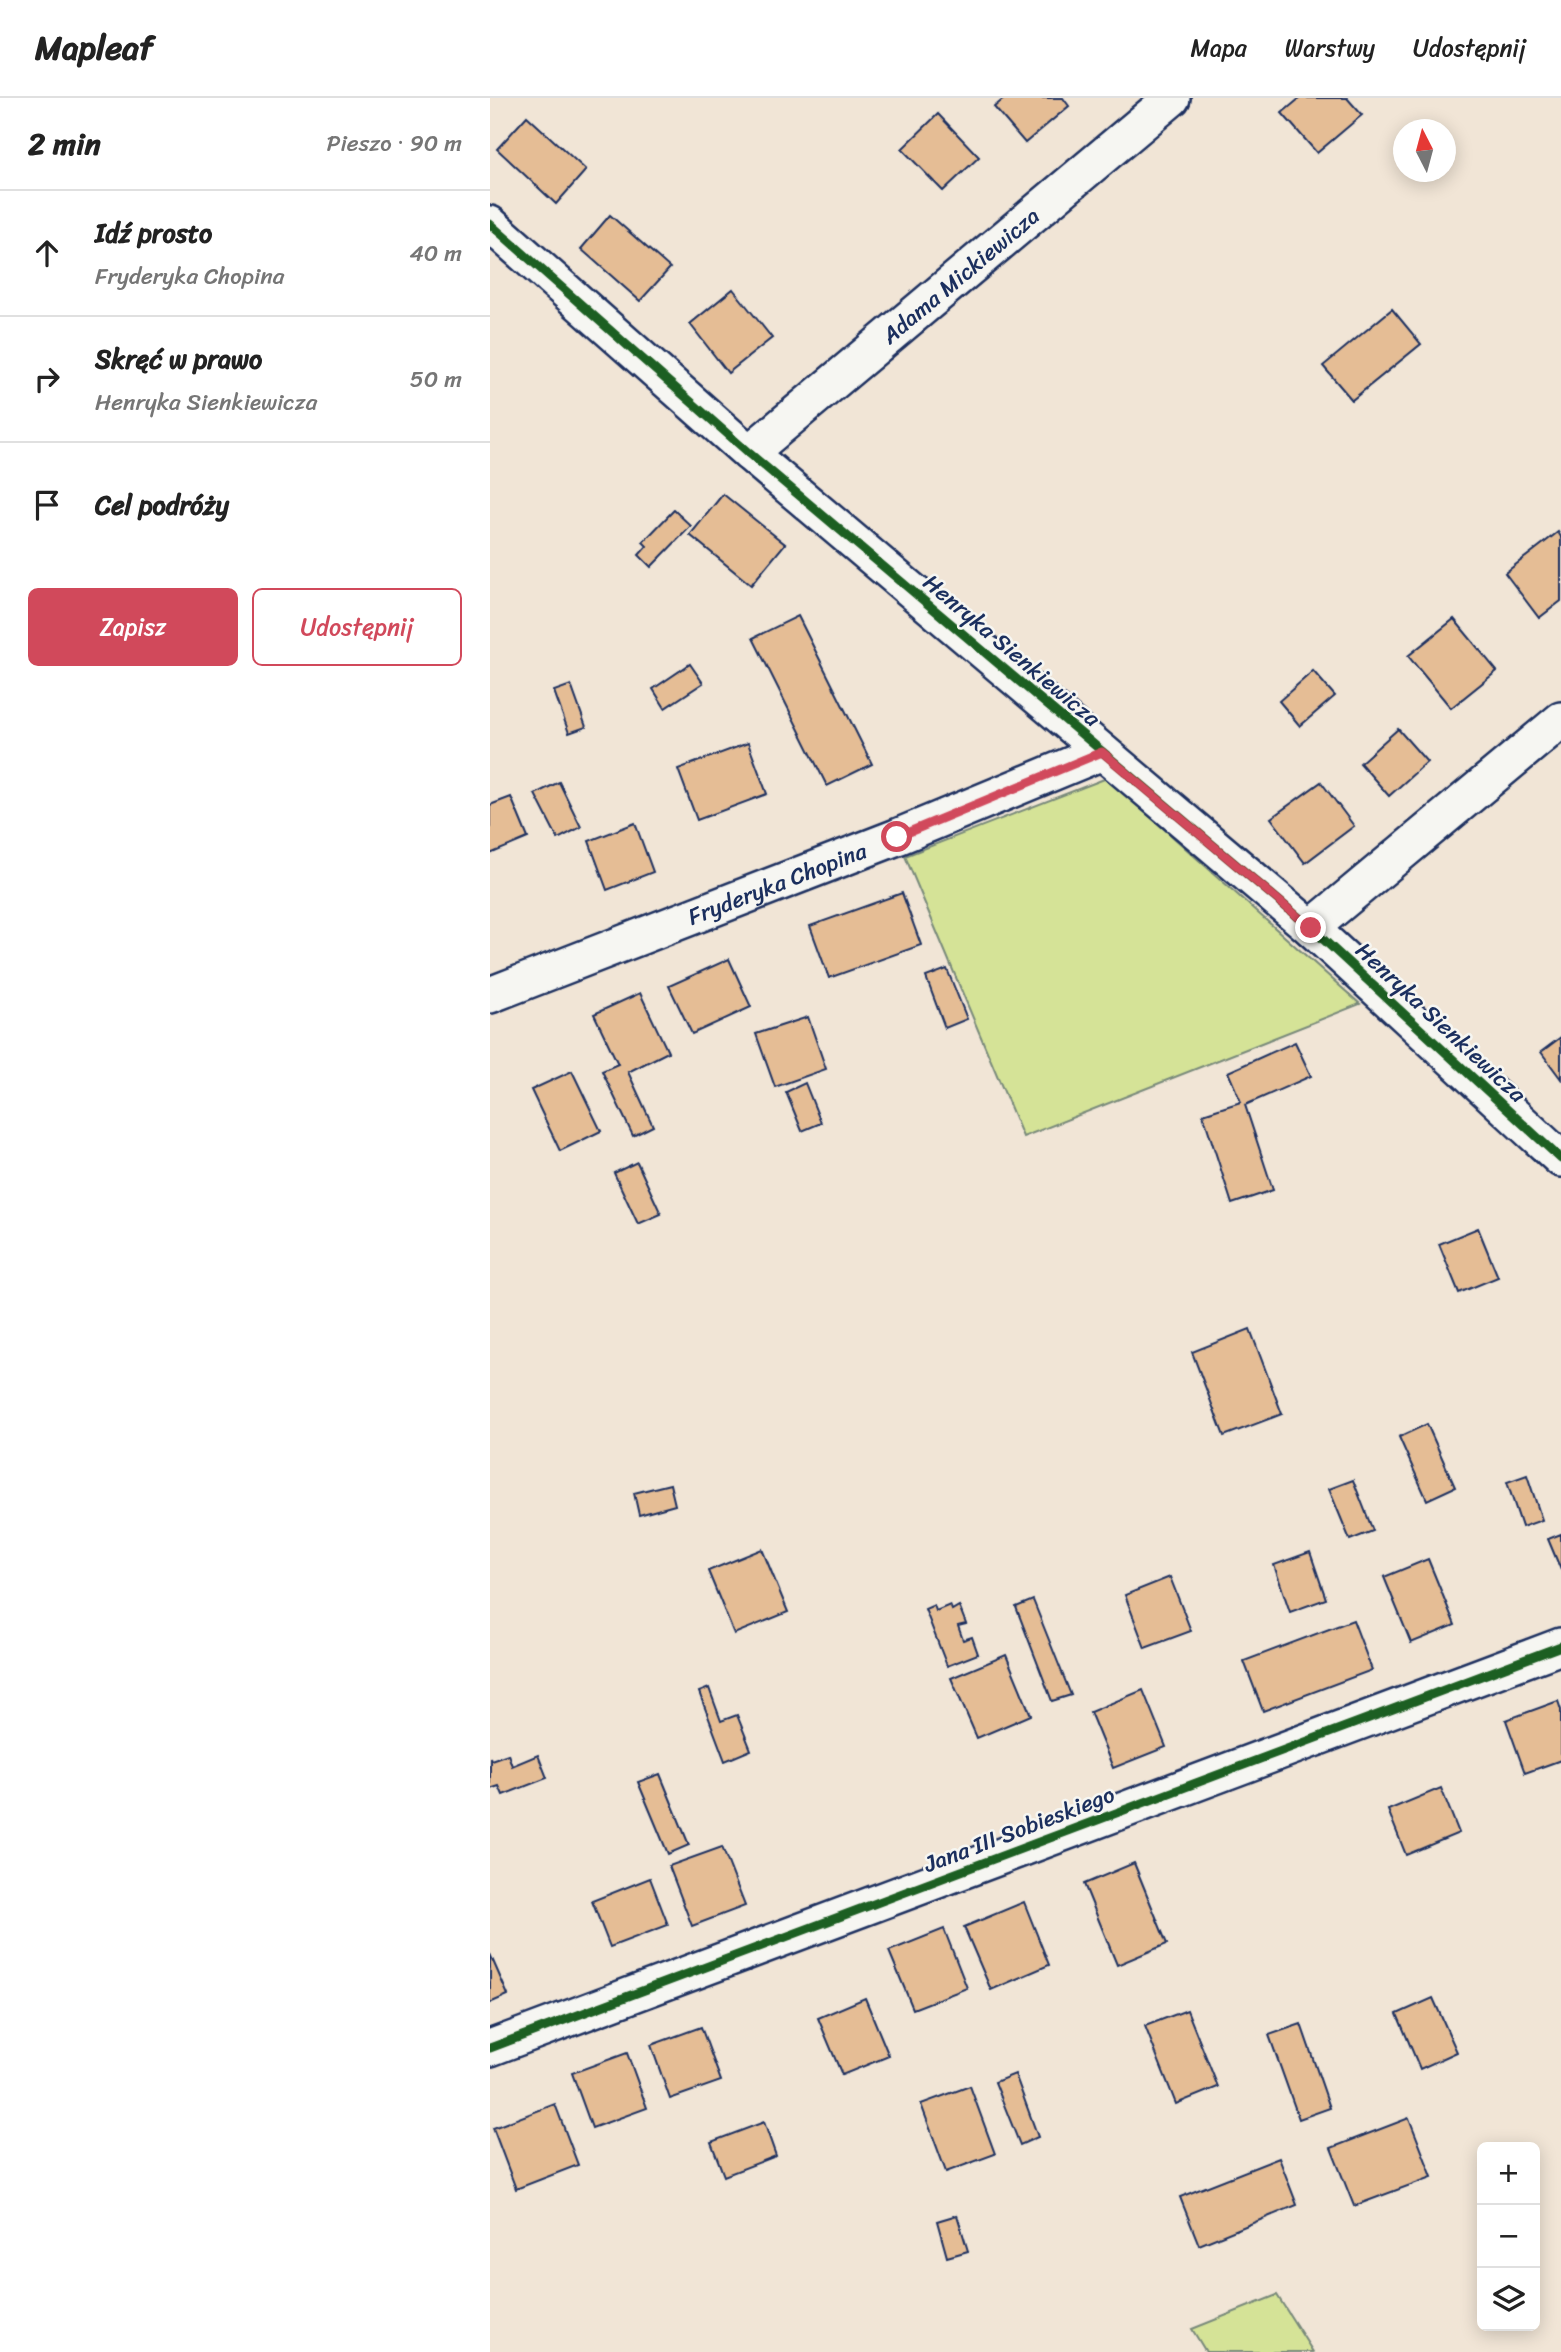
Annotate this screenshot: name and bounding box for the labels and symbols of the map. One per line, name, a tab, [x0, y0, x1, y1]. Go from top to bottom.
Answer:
north arrow	[1393, 119, 1456, 182]
street label: Adama Mickiewicza	[871, 197, 1049, 356]
street label: Henryka Sienkiewicza	[913, 563, 1110, 738]
route start	[881, 821, 912, 852]
street label: Fryderyka Chopina	[682, 830, 873, 937]
route end	[1295, 912, 1326, 943]
street label: Henryka Sienkiewicza	[1345, 932, 1536, 1113]
street label: Jana III Sobieskiego	[917, 1774, 1121, 1885]

